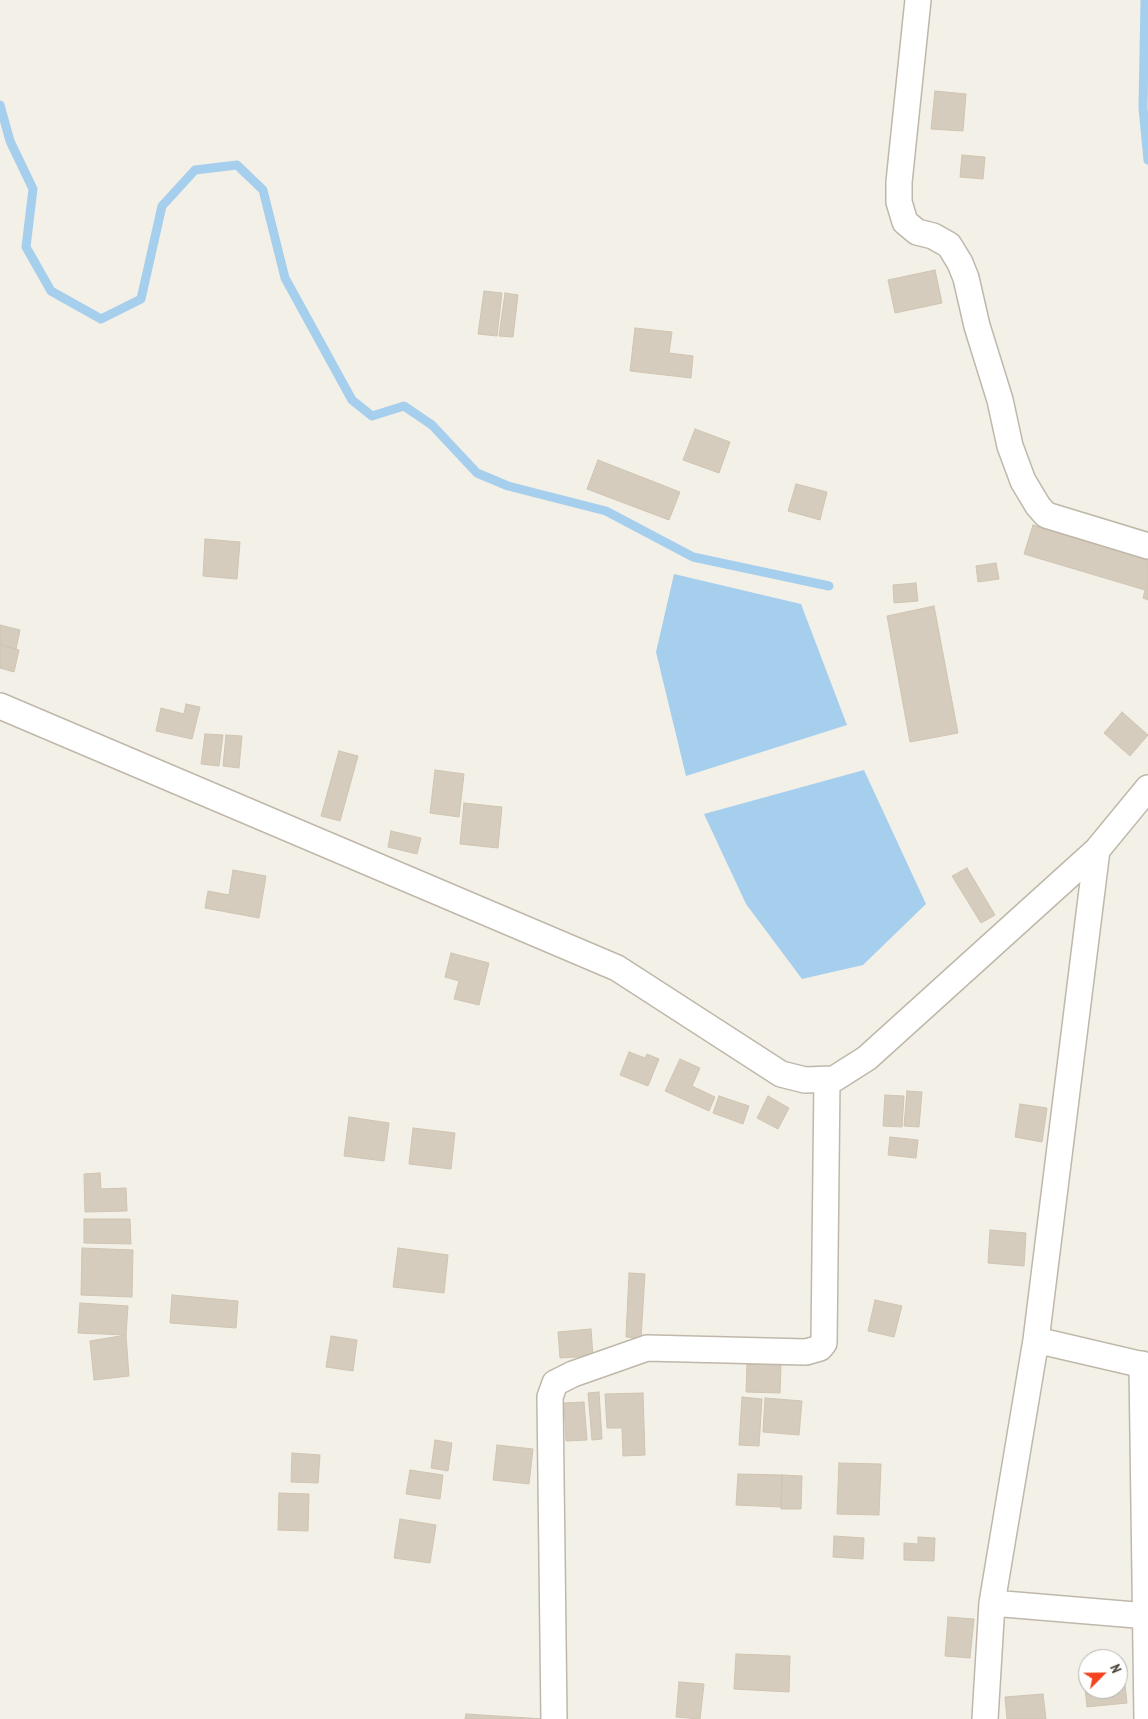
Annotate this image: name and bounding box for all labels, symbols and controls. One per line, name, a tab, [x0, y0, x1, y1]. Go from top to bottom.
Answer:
north arrow	[1078, 1649, 1128, 1699]
text: N	[1106, 1662, 1126, 1676]

